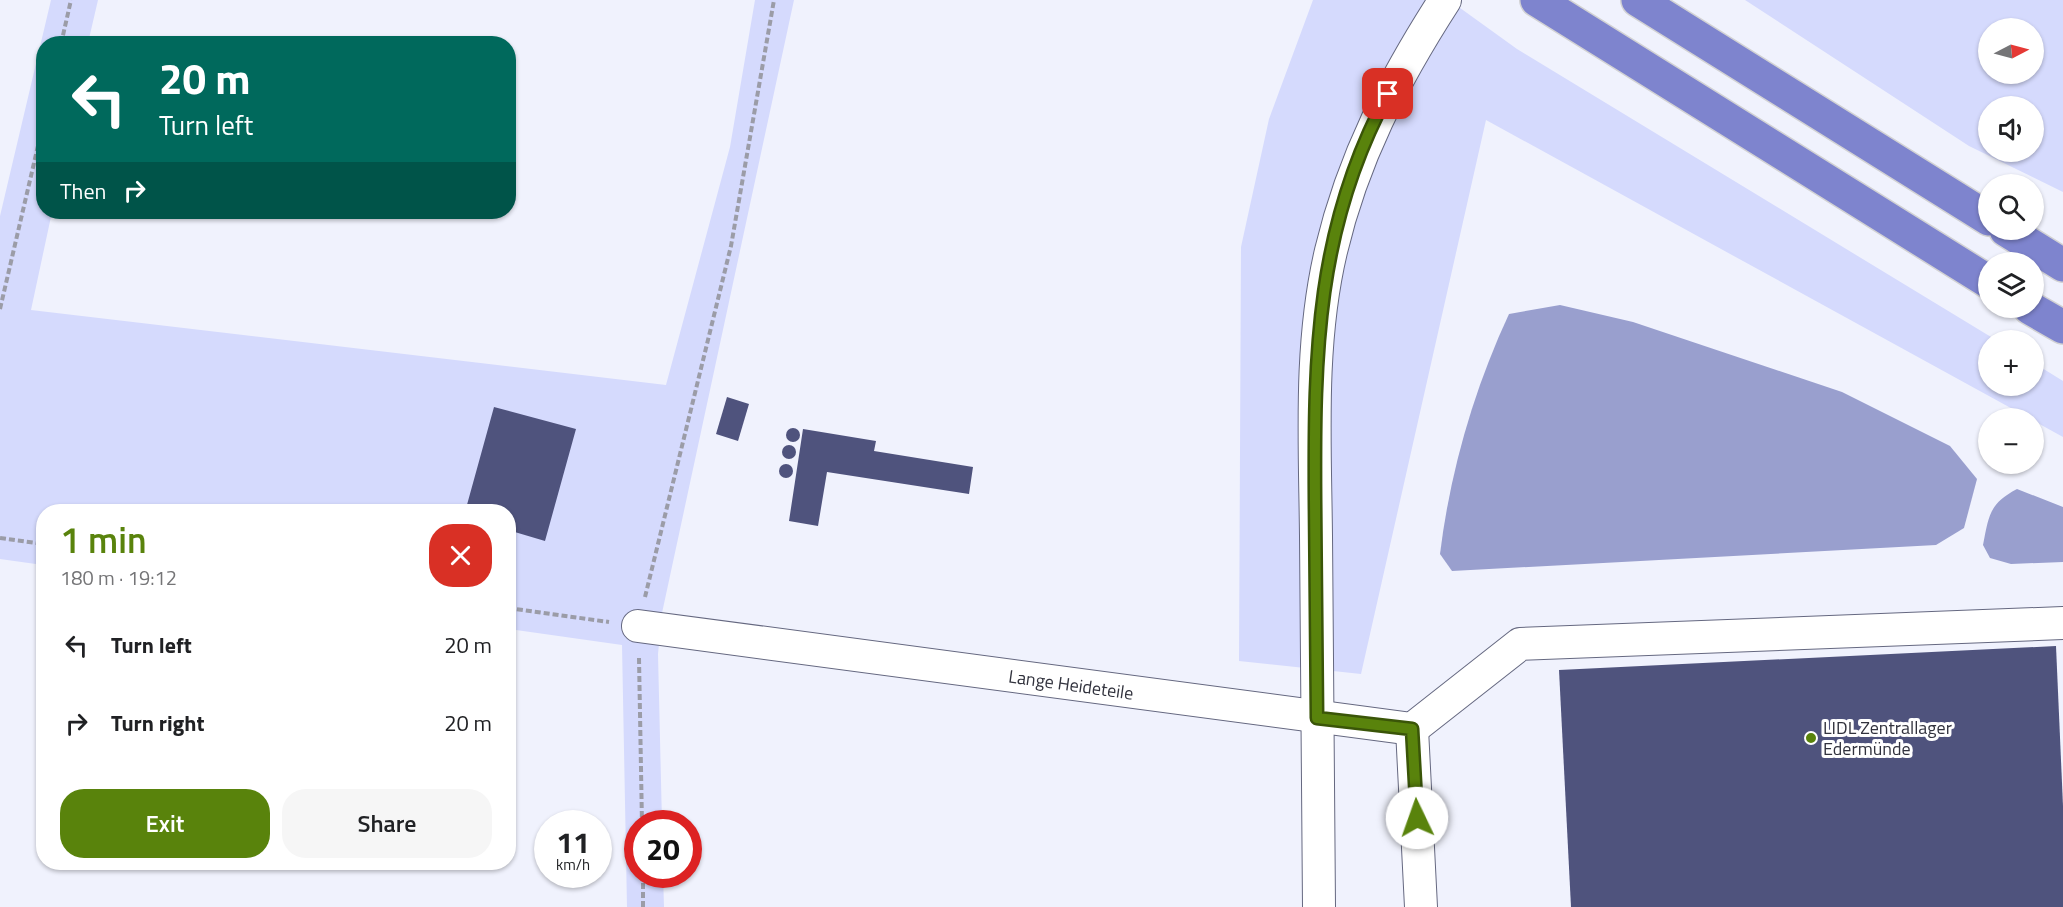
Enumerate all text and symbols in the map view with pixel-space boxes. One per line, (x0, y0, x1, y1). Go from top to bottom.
north arrow (1978, 18, 2044, 84)
map controls (1978, 18, 2044, 474)
text: 20 m (159, 46, 251, 110)
icon: left (60, 60, 138, 138)
pin (1362, 68, 1413, 119)
icon: arrive (1371, 77, 1404, 110)
button: sound (1978, 96, 2044, 162)
text: Turn left (159, 104, 253, 145)
text: Then (60, 174, 106, 208)
icon: right (118, 174, 151, 207)
button: search (1978, 174, 2044, 240)
button: layers (1978, 252, 2044, 318)
button: + (1978, 330, 2044, 396)
button: − (1978, 408, 2044, 474)
text: 1 min (60, 512, 147, 567)
button: close (429, 524, 492, 587)
text: 180 m · 19:12 (60, 562, 177, 593)
text: Turn left (111, 628, 192, 662)
text: 20 m (444, 628, 492, 662)
icon: left (60, 629, 93, 662)
street label: Lange Heideteile (1007, 662, 1135, 707)
text: Turn right (111, 706, 205, 740)
text: 20 m (444, 706, 492, 740)
icon: right (60, 707, 93, 740)
place label: LIDL Zentrallager Edermünde (1823, 714, 1952, 762)
marker: LIDL Zentrallager Edermünde (1804, 731, 1818, 745)
position arrow (1385, 786, 1449, 850)
button: Exit (60, 789, 270, 858)
button: Share (282, 789, 492, 858)
speed limit sign: 20 (624, 810, 702, 888)
text: 11 (556, 819, 590, 865)
text: km/h (556, 853, 590, 876)

